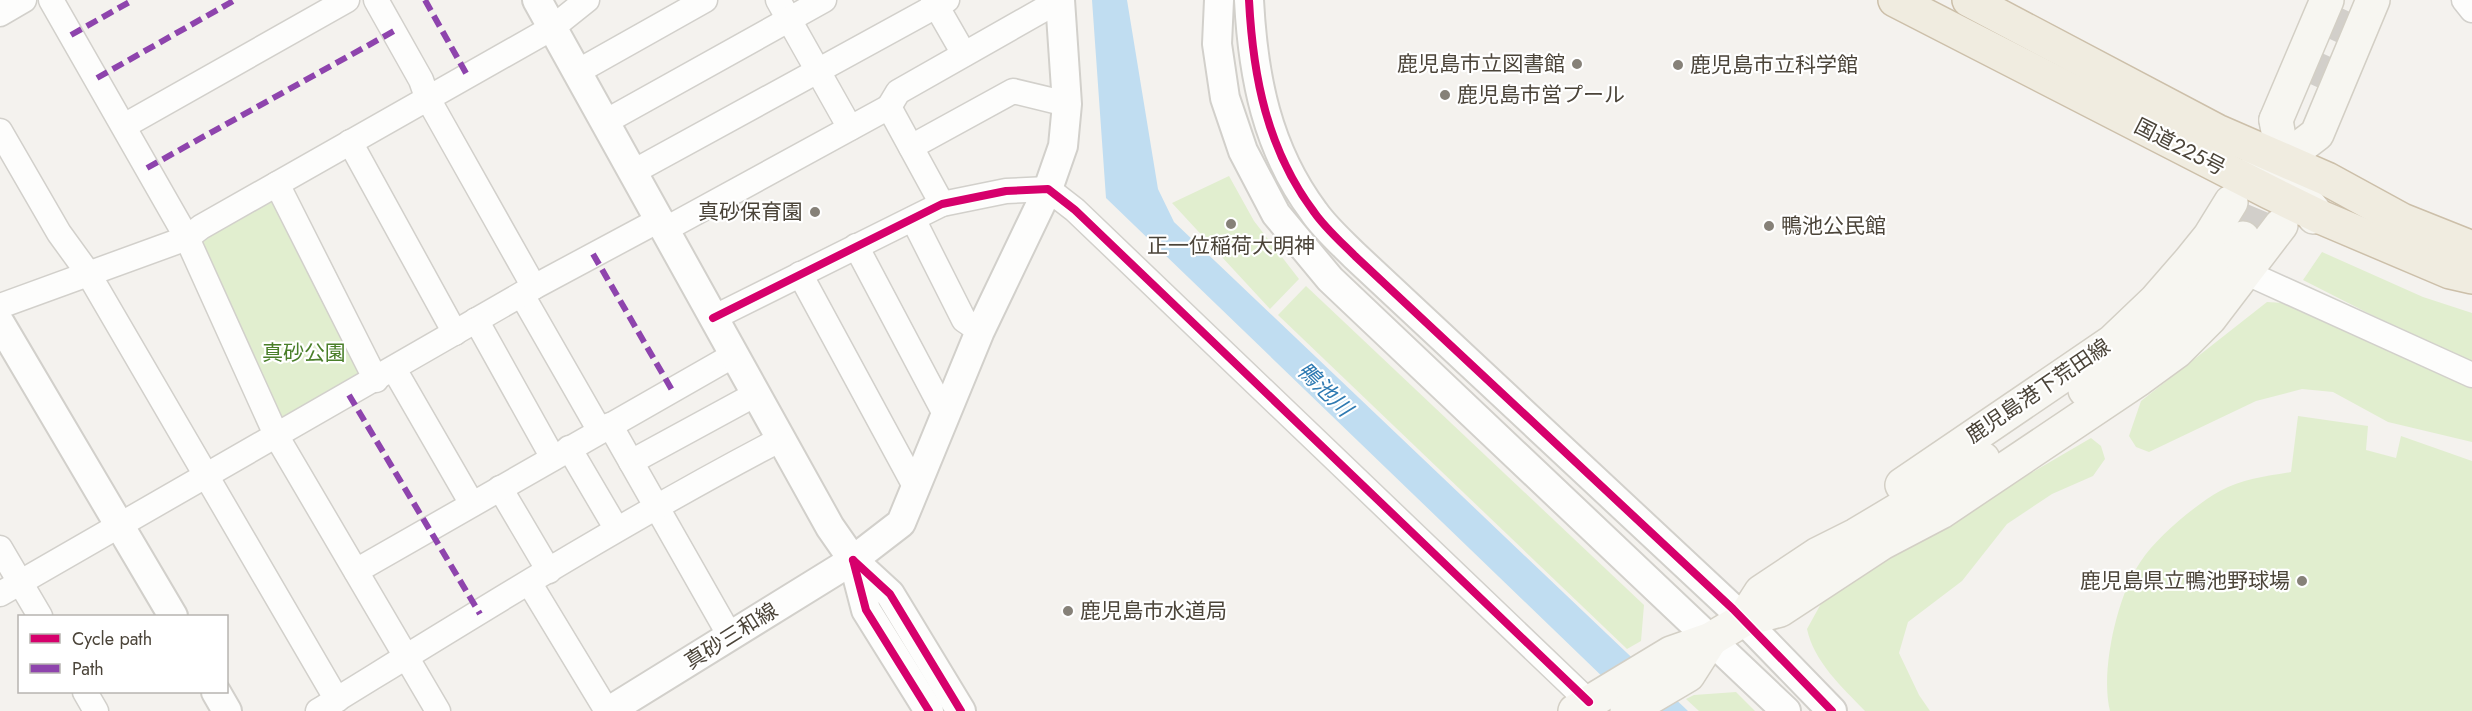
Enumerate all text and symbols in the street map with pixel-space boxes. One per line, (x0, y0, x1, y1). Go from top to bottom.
place label: 鹿児島市立図書館 (1397, 49, 1565, 79)
place label: 鹿児島市立科学館 (1690, 50, 1858, 80)
marker: 鹿児島市立図書館 (1570, 57, 1584, 71)
marker: 鹿児島市立科学館 (1671, 58, 1685, 72)
place label: 鹿児島市営プール (1457, 80, 1625, 110)
marker: 鹿児島市営プール (1438, 88, 1452, 102)
street label: 国道225号 (2129, 111, 2231, 183)
place label: 真砂保育園 (698, 197, 803, 227)
marker: 真砂保育園 (808, 205, 822, 219)
place label: 鴨池公民館 (1781, 211, 1886, 241)
marker: 正一位稲荷大明神 (1224, 217, 1238, 231)
marker: 鴨池公民館 (1762, 219, 1776, 233)
place label: 正一位稲荷大明神 (1147, 231, 1315, 261)
street label: 鹿児島港下荒田線 (1960, 332, 2116, 450)
park label: 真砂公園 (262, 338, 346, 368)
water label: 鴨池川 (1290, 355, 1361, 425)
place label: 鹿児島県立鴨池野球場 (2080, 566, 2290, 596)
marker: 鹿児島県立鴨池野球場 (2295, 574, 2309, 588)
street label: 真砂三和線 (679, 595, 783, 677)
place label: 鹿児島市水道局 (1080, 596, 1227, 626)
marker: 鹿児島市水道局 (1061, 604, 1075, 618)
legend (18, 615, 228, 693)
text: Cycle path (72, 626, 152, 652)
text: Path (72, 656, 104, 682)

